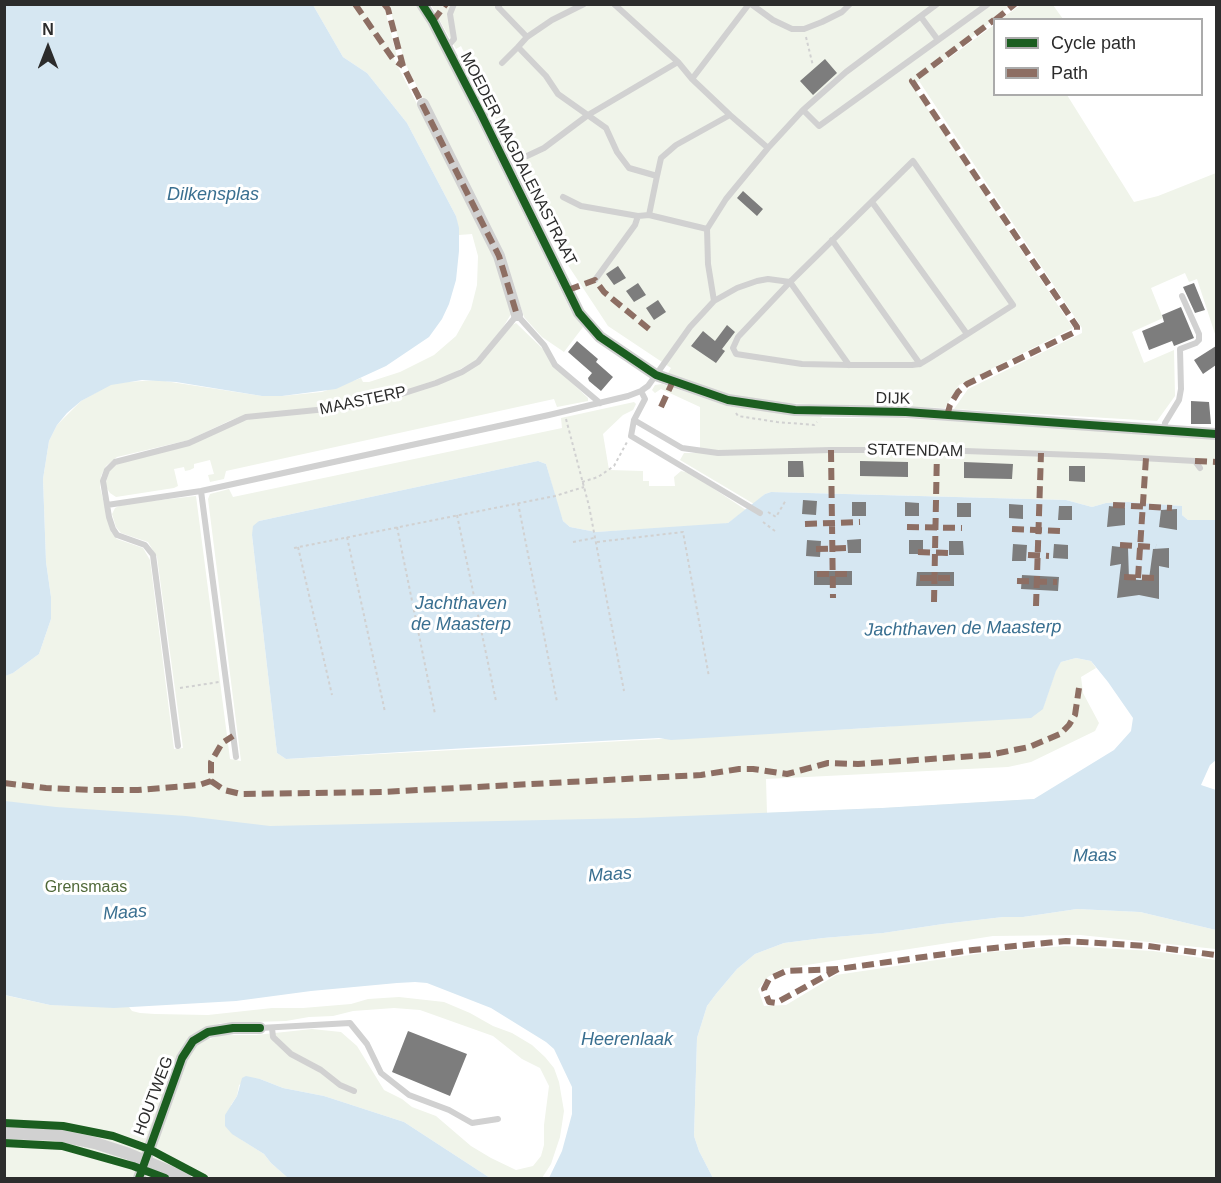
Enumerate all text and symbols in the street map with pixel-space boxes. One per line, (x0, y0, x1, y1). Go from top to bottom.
north arrow (18, 18, 78, 78)
legend (993, 18, 1203, 96)
text: N (42, 21, 54, 38)
text: Cycle path (1051, 33, 1136, 53)
street label: MOEDER MAGDALENASTRAAT (456, 49, 580, 269)
text: Path (1051, 63, 1088, 83)
water label: Dilkensplas (167, 184, 259, 206)
street label: MAASTERP (318, 382, 408, 420)
street label: DIJK (875, 389, 911, 409)
street label: STATENDAM (867, 441, 963, 461)
water label: Jachthaven de Maasterp (411, 593, 511, 636)
water label: Jachthaven de Maasterp (864, 616, 1062, 642)
water label: Maas (1073, 845, 1117, 867)
water label: Maas (587, 863, 633, 887)
park label: Grensmaas (45, 878, 127, 898)
water label: Maas (102, 901, 148, 925)
water label: Heerenlaak (581, 1029, 673, 1051)
street label: HOUTWEG (130, 1054, 178, 1138)

